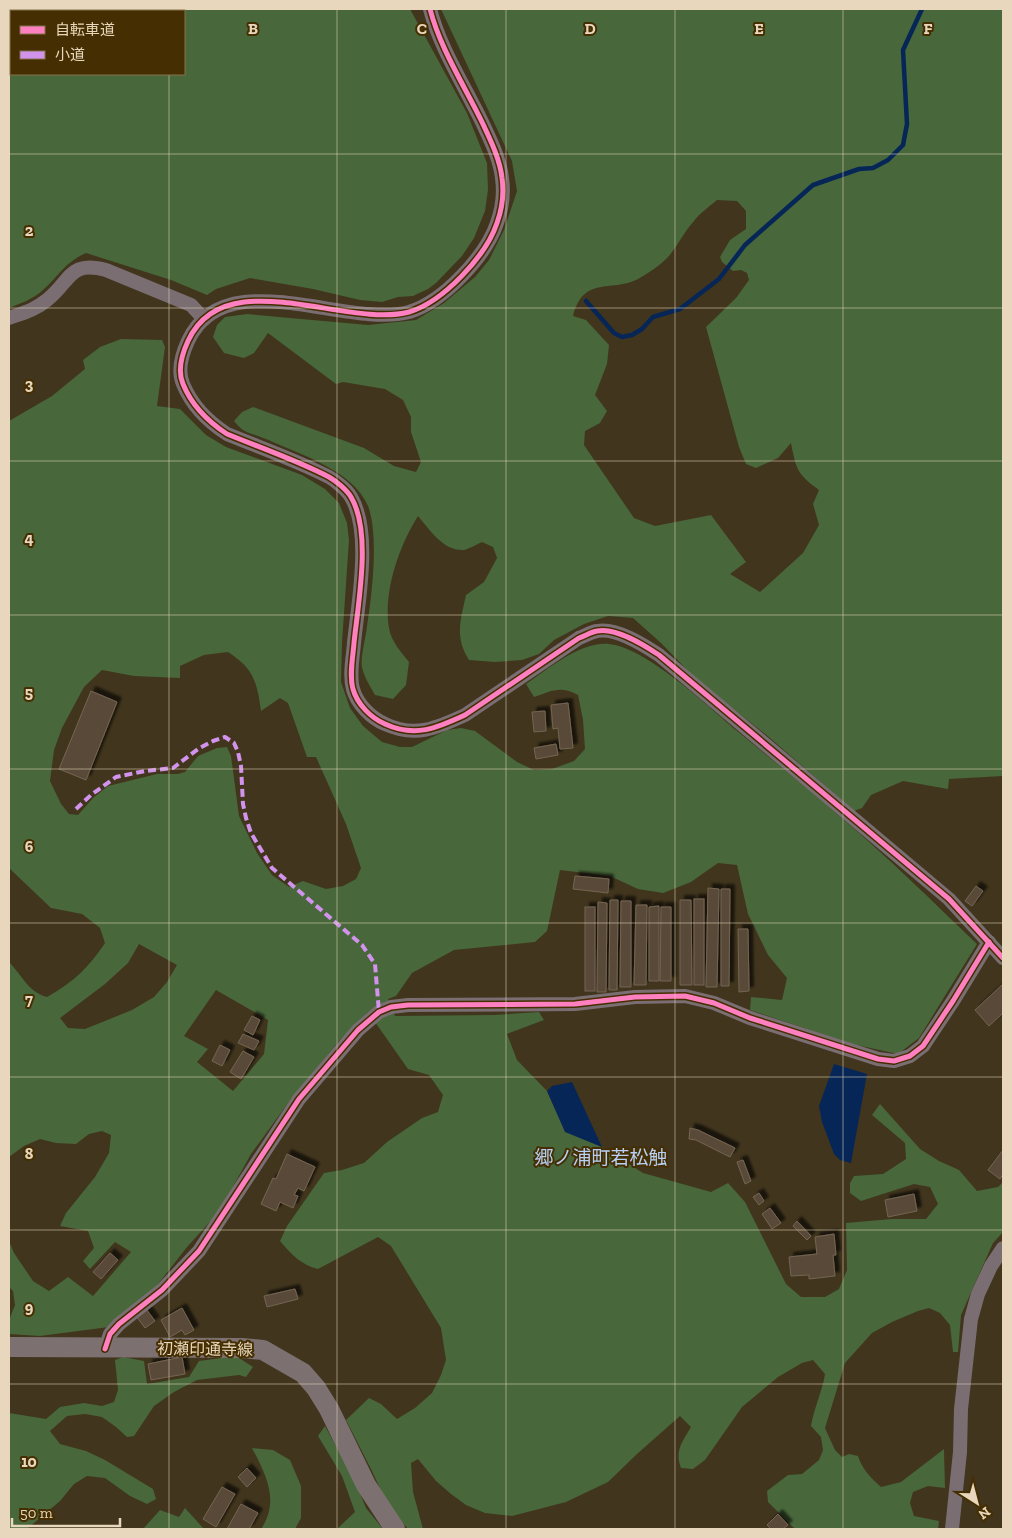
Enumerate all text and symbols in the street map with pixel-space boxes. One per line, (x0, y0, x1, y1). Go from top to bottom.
legend (10, 10, 185, 75)
text: B (248, 19, 258, 38)
text: C (417, 19, 427, 38)
text: D (584, 19, 596, 38)
text: E (754, 19, 764, 38)
text: F (923, 19, 933, 38)
text: 自転車道 (55, 21, 115, 39)
text: 小道 (55, 46, 85, 64)
text: 2 (25, 221, 34, 240)
text: 3 (25, 375, 34, 394)
text: 4 (24, 529, 34, 548)
text: 5 (25, 683, 33, 702)
text: 6 (25, 837, 34, 856)
text: 7 (25, 990, 33, 1009)
text: 8 (25, 1144, 34, 1163)
district label: 郷ノ浦町若松触 (534, 1146, 668, 1169)
text: 9 (25, 1298, 34, 1317)
street label: 初瀬印通寺線 (157, 1339, 253, 1359)
text: 10 (21, 1452, 37, 1471)
north arrow (952, 1478, 1002, 1528)
scale bar (12, 1496, 120, 1528)
text: N (975, 1503, 994, 1523)
text: 50 m (20, 1504, 53, 1522)

